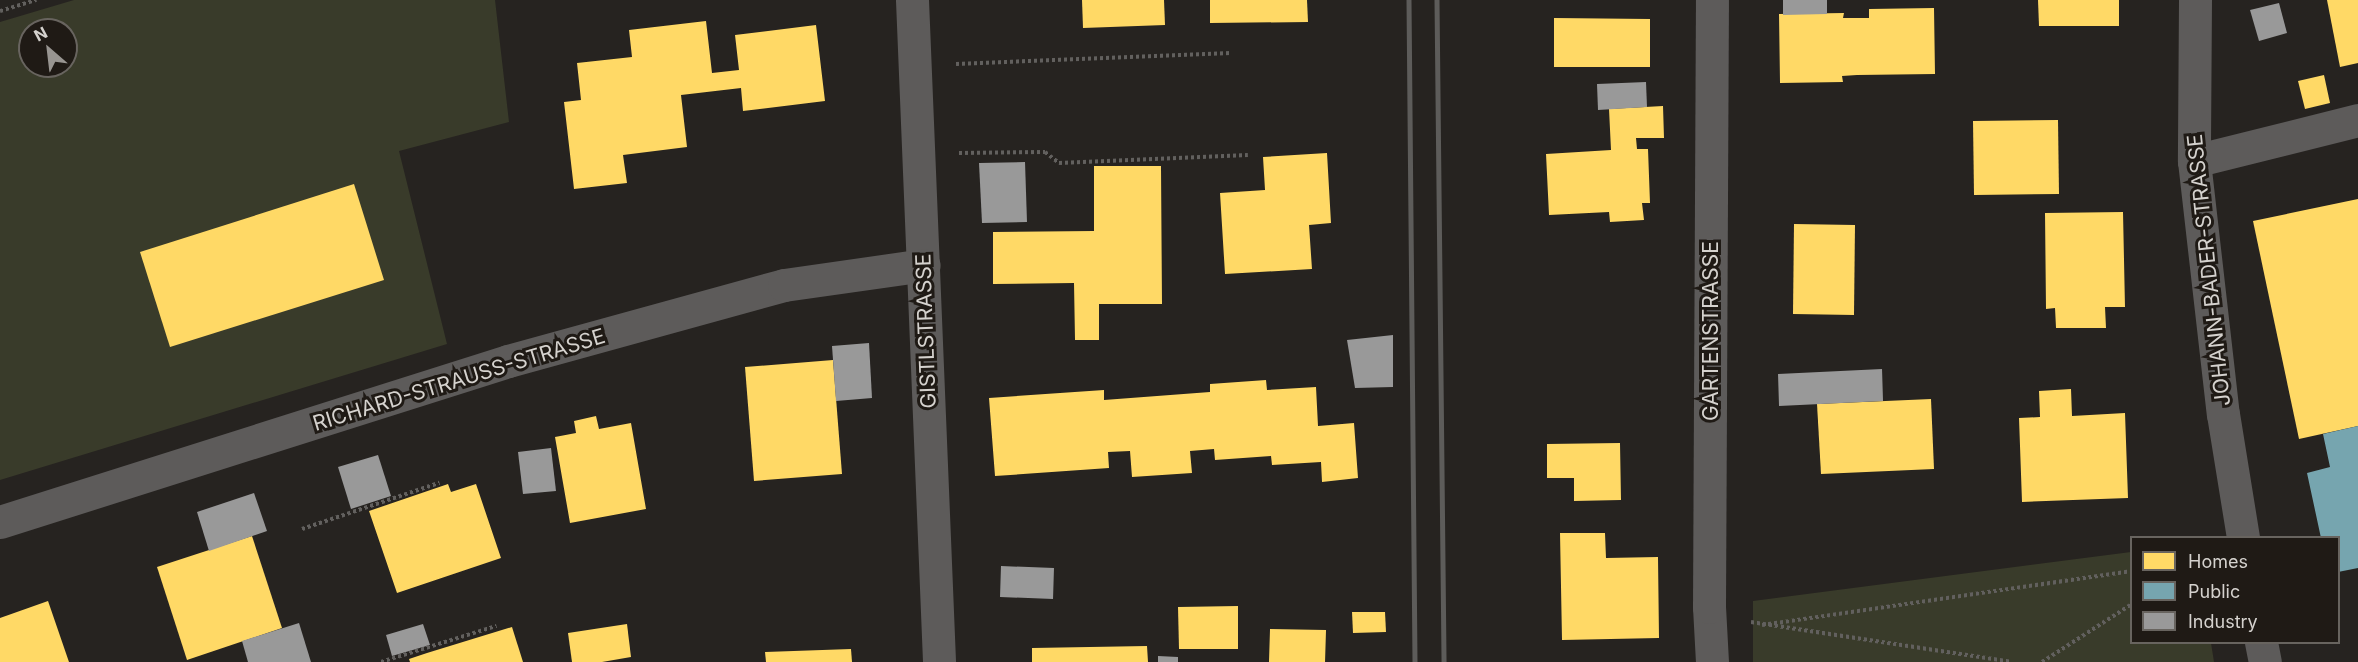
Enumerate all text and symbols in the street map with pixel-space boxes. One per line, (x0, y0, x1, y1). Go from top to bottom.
north arrow (18, 18, 78, 78)
text: N (30, 22, 51, 46)
street label: JOHANN-BADER-STRASSE (2182, 133, 2236, 407)
street label: GARTENSTRASSE (1698, 241, 1724, 421)
street label: GISTLSTRASSE (911, 253, 941, 409)
street label: RICHARD-STRAUSS-STRASSE (310, 323, 608, 437)
legend (2130, 536, 2340, 644)
text: Homes (2188, 551, 2248, 572)
text: Public (2188, 581, 2240, 602)
text: Industry (2188, 611, 2258, 632)

